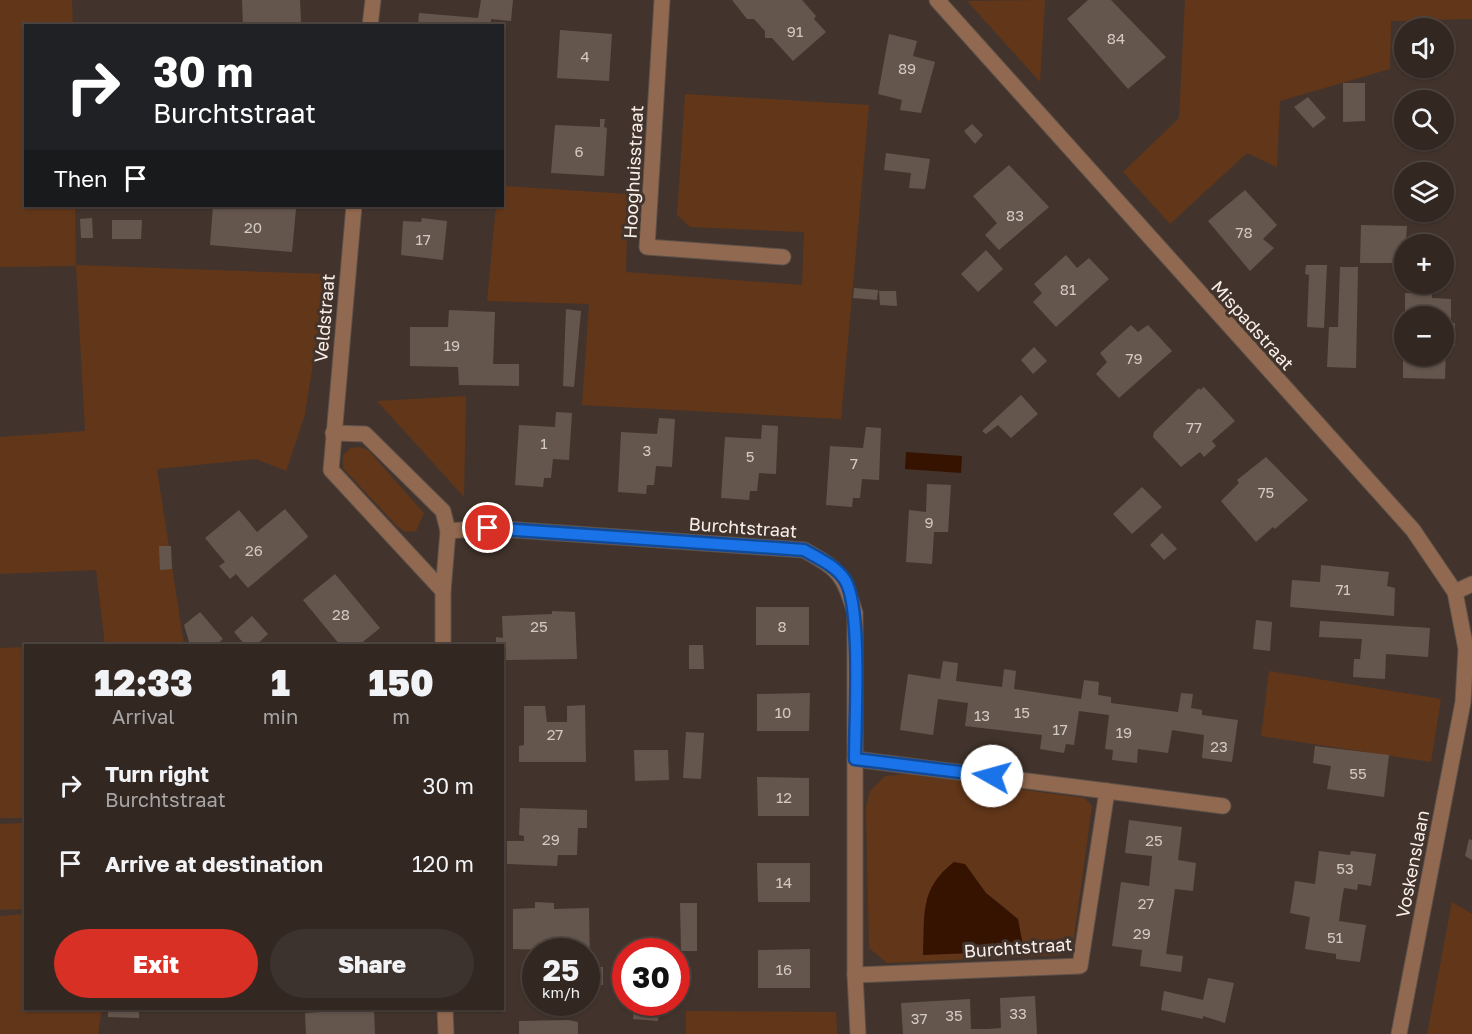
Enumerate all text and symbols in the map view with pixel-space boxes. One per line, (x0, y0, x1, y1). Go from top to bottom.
map controls (1394, 18, 1454, 366)
button: sound (1394, 18, 1454, 78)
house number: 91 (787, 22, 803, 40)
house number: 84 (1107, 29, 1125, 47)
text: 30 m (153, 46, 253, 96)
house number: 4 (580, 47, 590, 65)
icon: right (54, 48, 132, 126)
house number: 89 (898, 59, 916, 77)
button: search (1394, 90, 1454, 150)
text: Burchtstraat (153, 97, 316, 129)
street label: Hooghuisstraat (619, 105, 647, 239)
house number: 6 (574, 142, 584, 160)
icon: arrive (119, 162, 152, 195)
button: layers (1394, 162, 1454, 222)
text: Then (54, 165, 107, 192)
house number: 83 (1006, 206, 1024, 224)
house number: 20 (244, 218, 262, 236)
house number: 78 (1235, 223, 1253, 241)
house number: 17 (415, 230, 431, 248)
button: + (1394, 234, 1454, 294)
street label: Veldstraat (309, 273, 339, 363)
street label: Mispadstraat (1207, 276, 1299, 374)
house number: 81 (1060, 280, 1076, 298)
button: − (1394, 306, 1454, 366)
house number: 19 (444, 336, 460, 354)
house number: 79 (1125, 349, 1143, 367)
house number: 77 (1186, 418, 1202, 436)
house number: 1 (540, 434, 548, 452)
house number: 3 (643, 441, 651, 459)
house number: 5 (746, 447, 754, 465)
house number: 7 (850, 454, 858, 472)
house number: 75 (1258, 483, 1274, 501)
pin (462, 502, 513, 553)
icon: arrive (471, 511, 504, 544)
street label: Burchtstraat (688, 512, 798, 542)
house number: 9 (924, 513, 934, 531)
house number: 26 (245, 541, 263, 559)
house number: 71 (1335, 580, 1351, 598)
house number: 28 (332, 605, 350, 623)
house number: 25 (530, 617, 548, 635)
house number: 8 (777, 617, 787, 635)
text: 12:33 (94, 661, 193, 704)
text: 1 (271, 661, 290, 704)
text: 150 (368, 661, 434, 704)
house number: 10 (775, 703, 791, 721)
house number: 15 (1014, 703, 1030, 721)
text: Arrival (112, 704, 175, 728)
text: min (263, 704, 298, 728)
text: m (392, 704, 410, 728)
house number: 13 (974, 706, 990, 724)
house number: 17 (1052, 720, 1068, 738)
house number: 19 (1116, 723, 1132, 741)
house number: 27 (547, 725, 563, 743)
house number: 23 (1210, 737, 1228, 755)
position arrow (960, 744, 1024, 808)
text: Turn right (105, 760, 209, 787)
house number: 55 (1349, 764, 1367, 782)
icon: right (54, 769, 87, 802)
text: 30 m (423, 772, 474, 799)
text: Burchtstraat (105, 787, 226, 811)
house number: 12 (776, 788, 792, 806)
street label: Voskenslaan (1391, 808, 1433, 920)
house number: 29 (542, 830, 560, 848)
house number: 25 (1145, 831, 1163, 849)
icon: arrive (54, 847, 87, 880)
text: Arrive at destination (105, 850, 323, 877)
text: 120 m (412, 850, 474, 877)
house number: 53 (1336, 859, 1354, 877)
house number: 14 (776, 873, 792, 891)
house number: 27 (1138, 894, 1154, 912)
house number: 29 (1133, 924, 1151, 942)
house number: 51 (1327, 928, 1343, 946)
button: Exit (54, 929, 258, 998)
button: Share (270, 929, 474, 998)
street label: Burchtstraat (963, 932, 1073, 962)
speed limit sign: 30 (612, 938, 690, 1016)
text: 25 (543, 952, 579, 988)
house number: 16 (776, 960, 792, 978)
text: km/h (542, 983, 580, 1001)
house number: 33 (1009, 1004, 1027, 1022)
house number: 35 (945, 1006, 963, 1024)
house number: 37 (911, 1009, 927, 1027)

